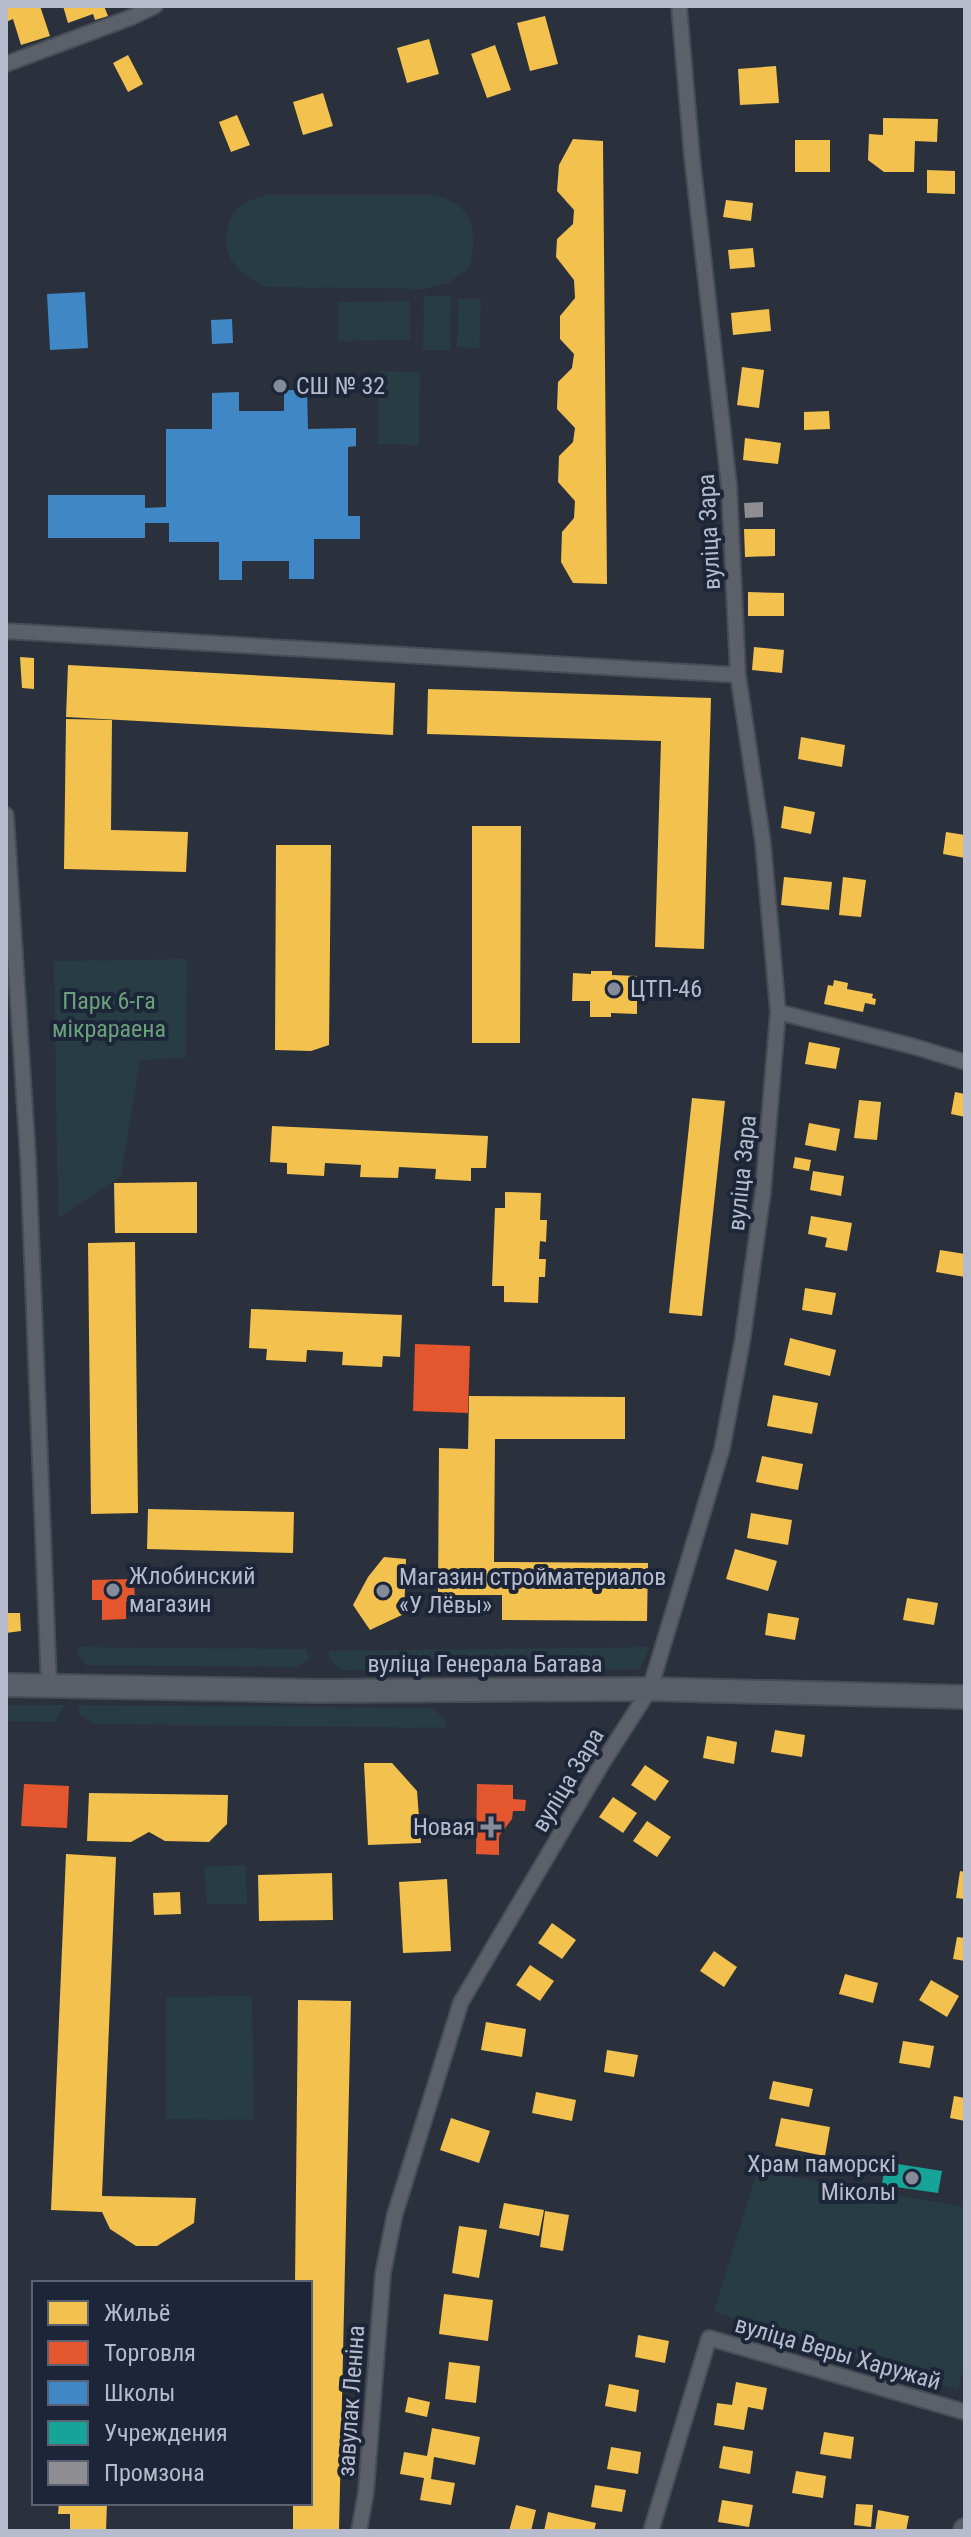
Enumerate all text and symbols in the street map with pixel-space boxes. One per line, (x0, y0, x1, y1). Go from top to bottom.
place label: СШ № 32 (296, 372, 385, 400)
marker: СШ № 32 (271, 377, 289, 395)
street label: вуліца Зара (692, 473, 726, 591)
place label: ЦТП-46 (630, 975, 702, 1003)
marker: ЦТП-46 (605, 980, 623, 998)
park label: Парк 6-га мікрараена (52, 987, 166, 1043)
street label: вуліца Зара (722, 1114, 762, 1232)
place label: Жлобинский магазин (129, 1562, 255, 1618)
place label: Магазин стройматериалов «У Лёвы» (399, 1563, 666, 1619)
marker: Жлобинский магазин (104, 1581, 122, 1599)
marker: Магазин стройматериалов «У Лёвы» (374, 1582, 392, 1600)
street label: вуліца Генерала Батава (367, 1650, 603, 1678)
street label: вуліца Зара (526, 1723, 610, 1837)
place label: Новая (413, 1813, 475, 1841)
marker: Новая (482, 1818, 500, 1836)
place label: Храм паморскі Міколы (747, 2150, 896, 2206)
marker: Храм паморскі Міколы (903, 2169, 921, 2187)
legend (32, 2281, 312, 2505)
text: Жильё (104, 2299, 170, 2327)
street label: вуліца Веры Харужай (732, 2310, 944, 2396)
street label: завулак Леніна (332, 2324, 370, 2478)
text: Торговля (104, 2339, 196, 2367)
text: Школы (104, 2379, 175, 2407)
text: Учреждения (104, 2419, 228, 2447)
text: Промзона (104, 2459, 205, 2487)

